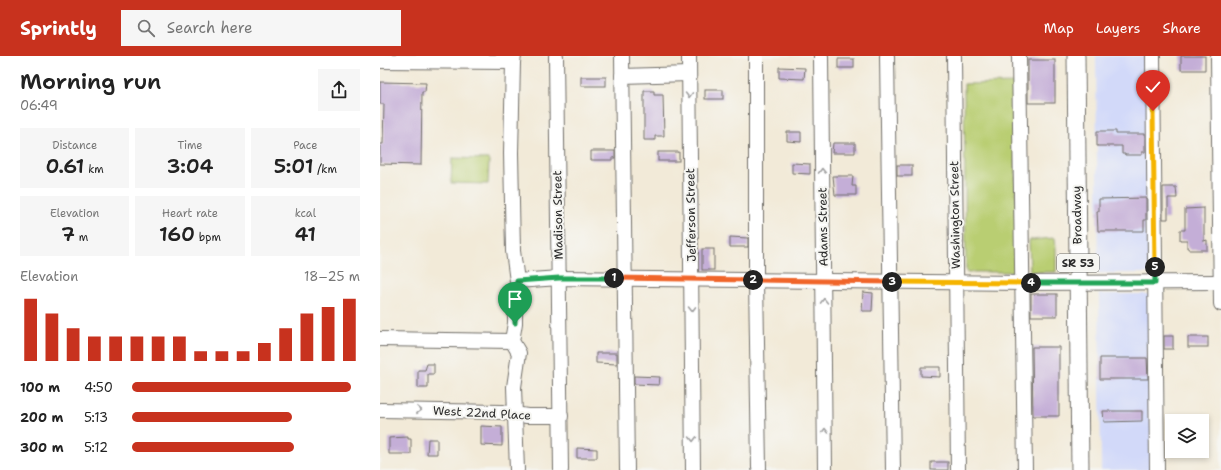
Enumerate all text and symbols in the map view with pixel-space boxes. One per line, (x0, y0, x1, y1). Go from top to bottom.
search box (121, 10, 401, 46)
text: Sprintly (20, 16, 97, 41)
icon: search (135, 17, 157, 39)
text: Search here (167, 18, 252, 38)
text: Map (1044, 19, 1074, 37)
text: Layers (1096, 19, 1140, 37)
text: Share (1162, 19, 1201, 37)
text: Morning run (20, 67, 161, 96)
button: share (318, 69, 360, 111)
pin (1136, 70, 1170, 111)
icon: check (1142, 76, 1164, 98)
one-way arrow (685, 92, 693, 98)
text: 06:49 (20, 97, 58, 114)
text: Distance (52, 138, 97, 153)
text: Time (177, 138, 203, 153)
text: Pace (293, 138, 317, 153)
text: 0.61 (46, 153, 84, 179)
text: 3:04 (167, 153, 213, 179)
text: 5:01 (274, 153, 314, 179)
street label: Washington Street (946, 161, 964, 269)
text: km (84, 162, 104, 177)
text: /km (314, 162, 337, 177)
street label: Jefferson Street (682, 168, 700, 262)
one-way arrow (818, 168, 826, 174)
street label: Madison Street (549, 170, 567, 260)
street label: Broadway (1068, 185, 1086, 244)
street label: Adams Street (814, 187, 832, 267)
text: Elevation (50, 206, 99, 221)
text: Heart rate (162, 206, 218, 221)
text: kcal (295, 206, 316, 221)
text: 7 (61, 221, 75, 247)
text: 160 (159, 221, 195, 247)
text: 41 (294, 221, 316, 247)
text: m (75, 230, 88, 245)
text: bpm (195, 230, 221, 245)
road number: SR 53 (1057, 254, 1099, 272)
pin: 5 (1145, 257, 1165, 277)
text: 5 (1152, 259, 1158, 274)
text: Elevation (20, 268, 78, 285)
text: 18–25 m (304, 268, 360, 285)
pin: 1 (604, 268, 624, 288)
text: 1 (611, 270, 617, 285)
pin: 2 (743, 270, 763, 290)
text: 2 (749, 272, 757, 287)
pin: 3 (882, 272, 902, 292)
pin: 4 (1021, 273, 1041, 293)
text: 3 (888, 274, 896, 289)
text: 4 (1027, 275, 1035, 290)
pin (498, 282, 532, 323)
icon: arrive (504, 288, 526, 310)
one-way arrow (820, 298, 828, 304)
one-way arrow (688, 306, 696, 312)
text: 100 m (20, 379, 60, 396)
text: 4:50 (84, 379, 113, 396)
street label: West 22nd Place (433, 402, 532, 424)
one-way arrow (416, 406, 422, 415)
text: 200 m (20, 409, 63, 426)
text: 5:13 (84, 409, 108, 426)
map controls (1165, 414, 1209, 458)
button: layers (1165, 414, 1209, 458)
one-way arrow (821, 428, 829, 434)
one-way arrow (689, 436, 697, 442)
text: 300 m (20, 439, 64, 456)
text: 5:12 (84, 439, 108, 456)

